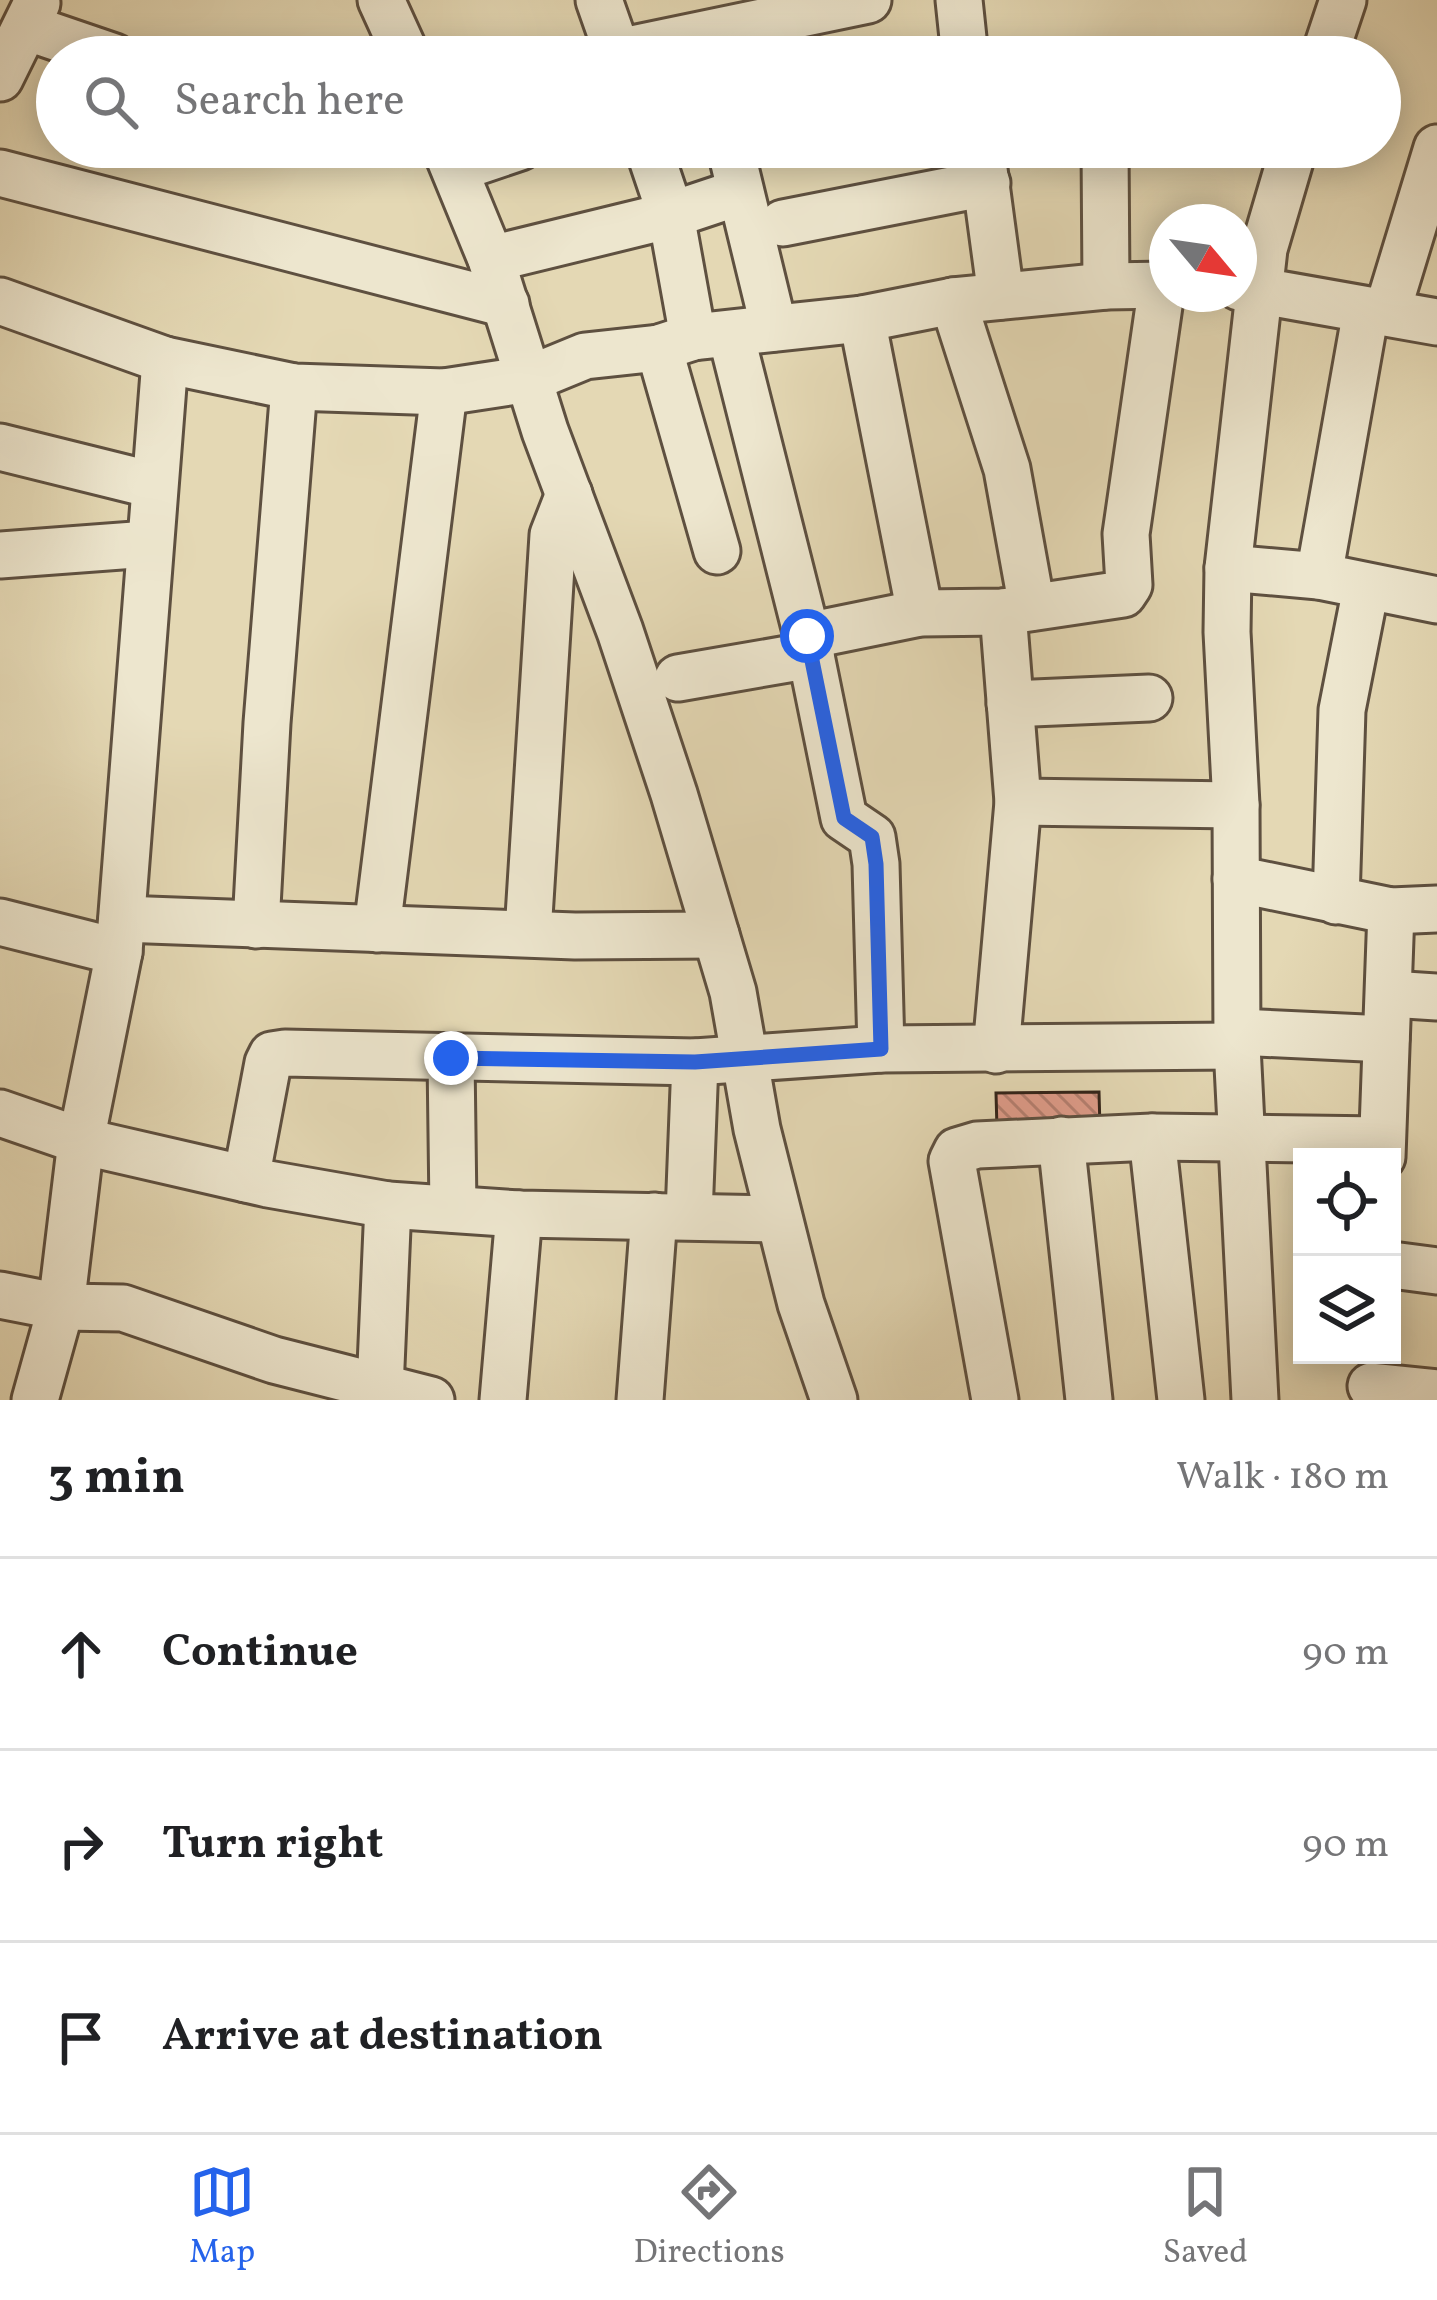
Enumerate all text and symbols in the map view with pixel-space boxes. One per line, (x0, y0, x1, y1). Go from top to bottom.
search box (36, 36, 1401, 168)
icon: search (78, 69, 144, 135)
text: Search here (174, 71, 405, 134)
north arrow (1149, 204, 1257, 312)
route start (780, 609, 834, 663)
route end (424, 1031, 478, 1085)
map controls (1293, 1148, 1401, 1364)
button: locate (1293, 1148, 1401, 1256)
button: layers (1293, 1256, 1401, 1364)
text: 3 min (48, 1443, 185, 1514)
text: Walk · 180 m (1176, 1451, 1389, 1505)
icon: ahead (48, 1621, 114, 1687)
text: Continue (162, 1622, 358, 1685)
text: 90 m (1302, 1627, 1389, 1681)
icon: right (48, 1813, 114, 1879)
text: Turn right (162, 1814, 383, 1877)
text: 90 m (1302, 1819, 1389, 1873)
icon: arrive (48, 2005, 114, 2071)
text: Arrive at destination (162, 2006, 603, 2069)
tab: Map (189, 2159, 255, 2277)
tab: Directions (633, 2159, 785, 2277)
tab: Saved (1163, 2159, 1248, 2277)

